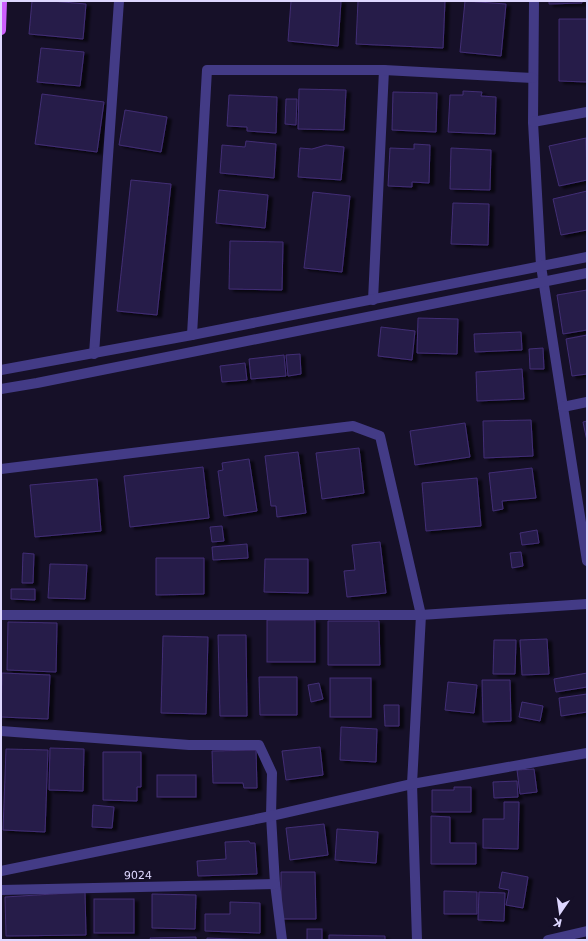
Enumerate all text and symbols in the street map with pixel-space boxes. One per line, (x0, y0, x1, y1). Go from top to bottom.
street label: 9024 (124, 869, 152, 882)
north arrow (540, 893, 580, 933)
text: K (552, 915, 563, 930)

